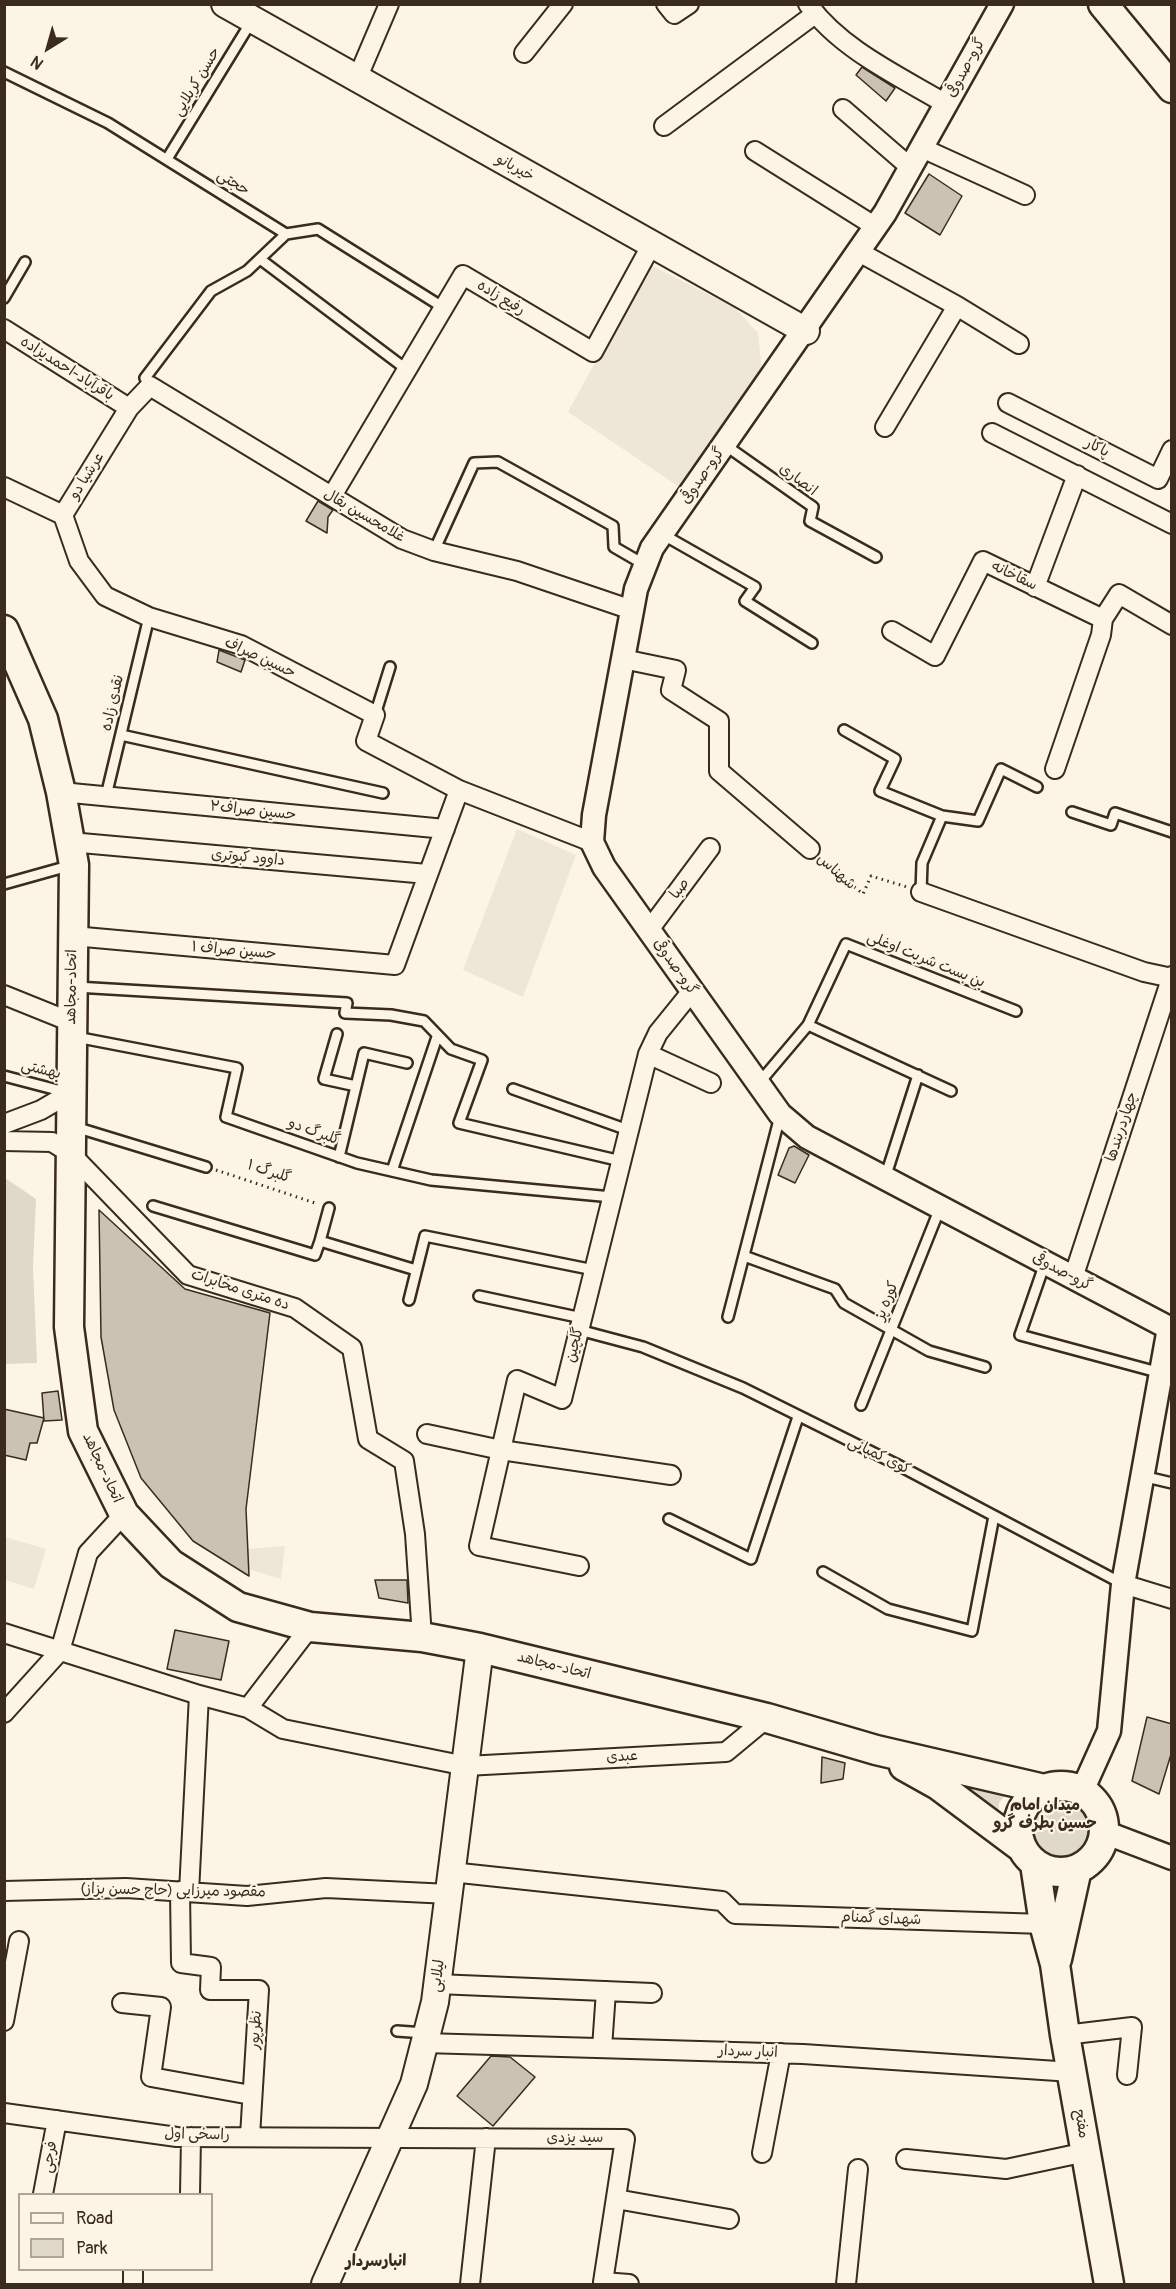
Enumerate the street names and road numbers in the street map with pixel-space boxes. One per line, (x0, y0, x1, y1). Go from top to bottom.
street label: گرو-صدوقی (942, 35, 990, 101)
street label: حسن کربلایی (169, 44, 225, 120)
street label: خیربانو (493, 150, 537, 186)
street label: حجتی (213, 166, 253, 200)
street label: رفیع زاده (474, 277, 528, 319)
street label: باقرآباد-احمدیزاده (17, 333, 117, 405)
street label: پاکار (1082, 434, 1112, 462)
street label: گرو-صدوقی (677, 444, 729, 508)
street label: عرشیا دو (66, 449, 108, 503)
street label: انصاری (775, 460, 821, 500)
street label: غلامحسین بقال (320, 485, 408, 547)
street label: سقاخانه (988, 557, 1040, 595)
street label: حسین صراف (222, 634, 298, 682)
street label: نقدی زاده (98, 673, 128, 733)
street label: حسین صراف۲ (209, 798, 297, 824)
street label: داوود کبوتری (210, 846, 286, 870)
street label: شهناس (813, 850, 859, 894)
street label: صبا (666, 875, 694, 903)
street label: بن بست شربت اوغلی (864, 928, 988, 992)
street label: گرو-صدوقی (649, 935, 701, 999)
street label: حسین صراف ۱ (191, 938, 277, 964)
street label: اتحاد-مجاهد (62, 949, 82, 1025)
street label: بهشتی (19, 1056, 63, 1084)
street label: چهاردربندها (1102, 1090, 1142, 1164)
street label: گلبرگ دو (286, 1114, 342, 1150)
street label: گلبرگ ۱ (245, 1156, 293, 1188)
street label: گرو-صدوقی (1029, 1249, 1095, 1295)
street label: ده متری مخابرات (189, 1266, 291, 1314)
street label: کوره پز (871, 1279, 903, 1323)
street label: گلچین (562, 1326, 588, 1364)
street label: اتحاد-مجاهد (78, 1430, 126, 1506)
street label: کوی کمپانی (845, 1433, 913, 1479)
street label: اتحاد-مجاهد (515, 1648, 593, 1684)
street label: عبدی (606, 1747, 638, 1767)
street label: مقصود میرزایی (حاج حسن بزاز) (80, 1880, 266, 1902)
street label: شهدای گمنام (840, 1909, 922, 1929)
street label: لیلابی (427, 1959, 449, 1993)
street label: نظرپور (246, 2010, 266, 2050)
street label: انبار سردار (718, 2042, 778, 2062)
street label: مفتح (1070, 2108, 1092, 2140)
street label: راسخی اول (164, 2125, 230, 2145)
street label: سید یزدی (547, 2129, 603, 2147)
street label: فرجی (38, 2140, 62, 2174)

